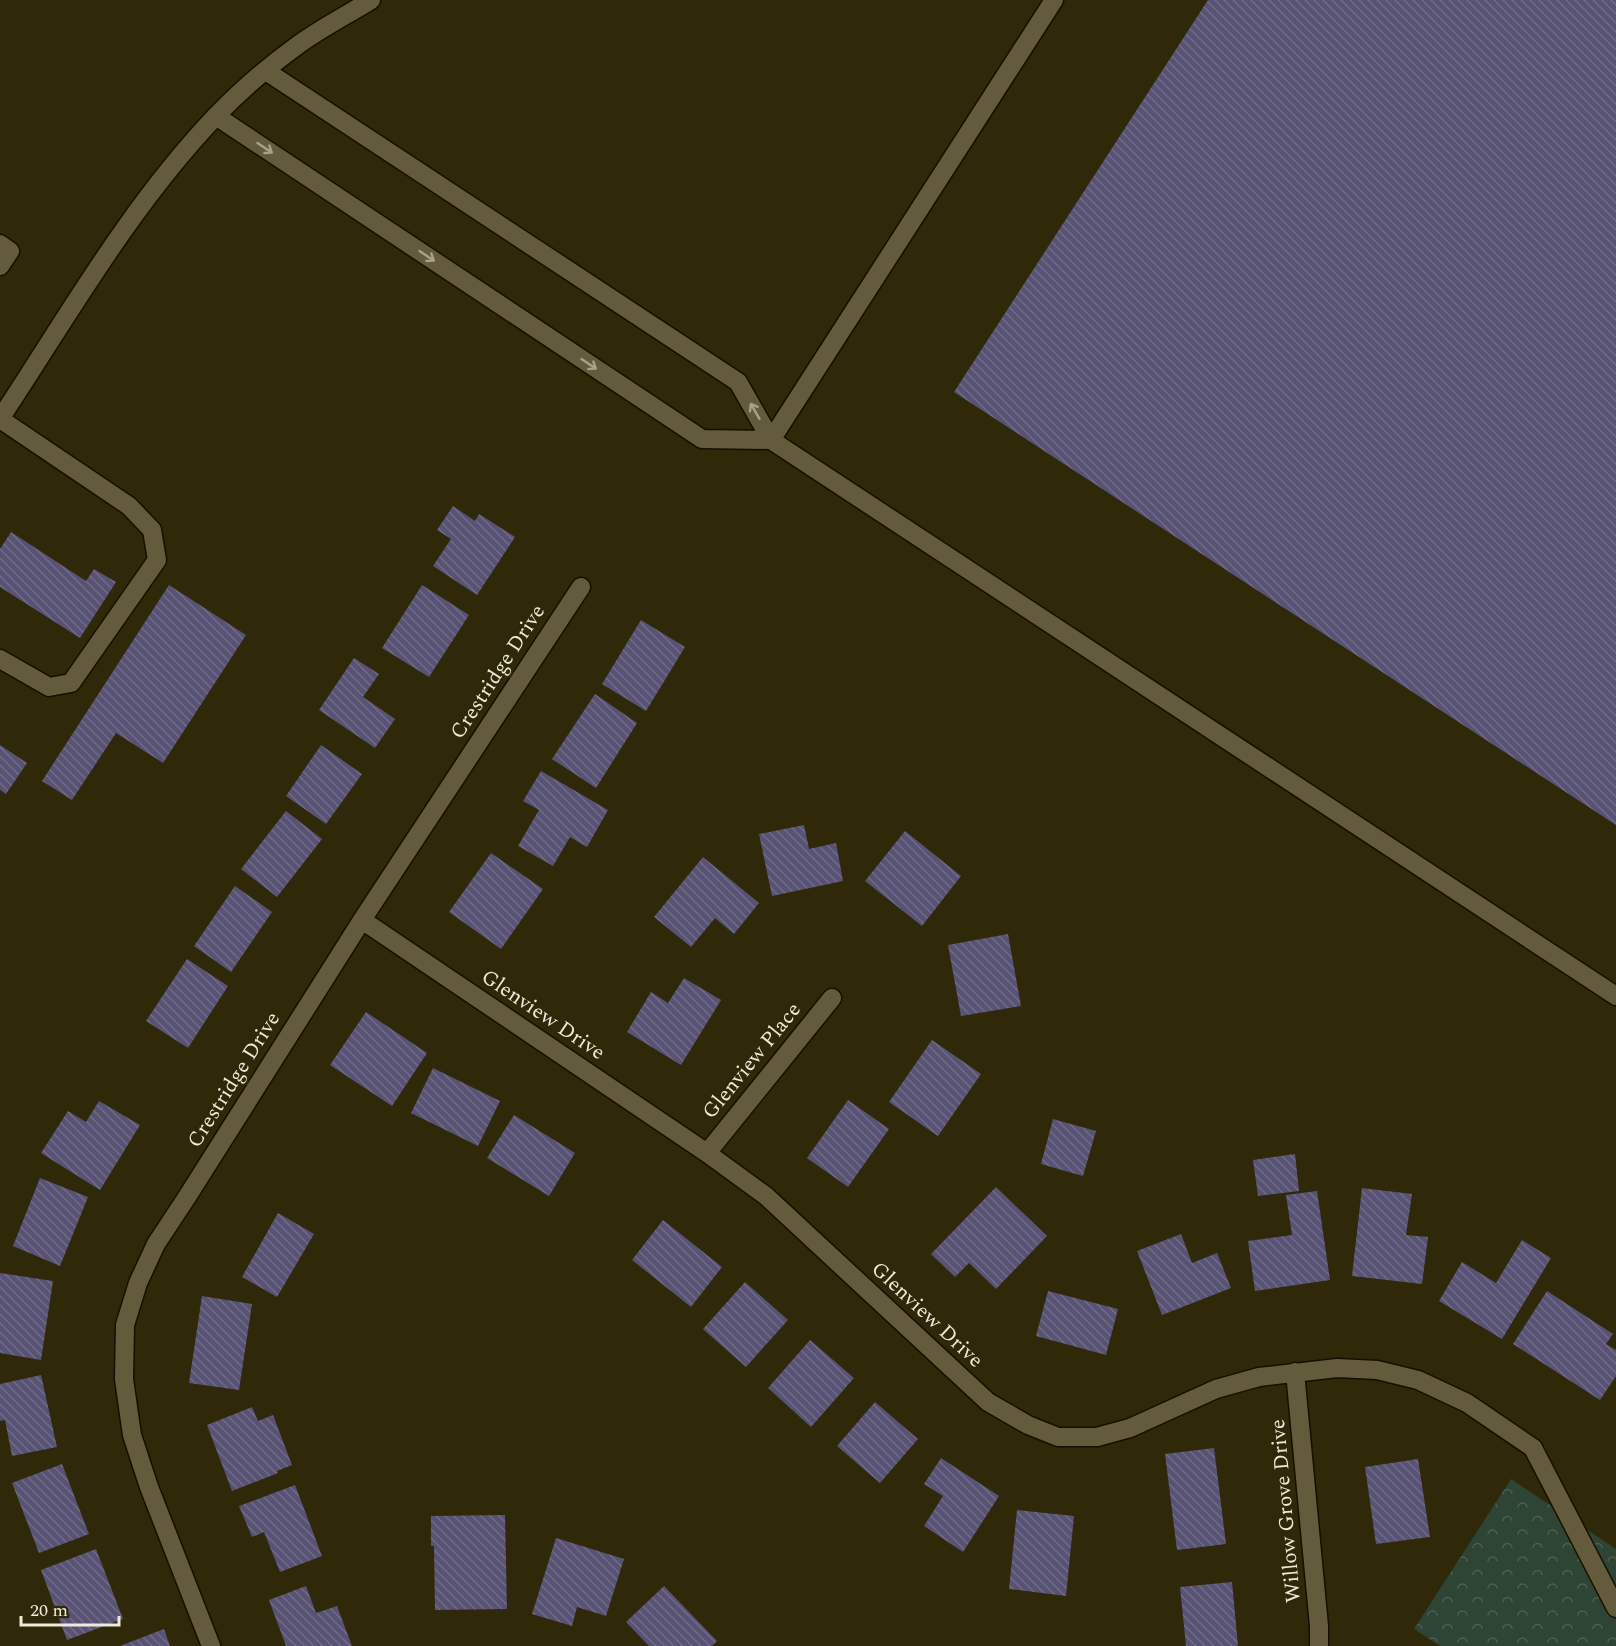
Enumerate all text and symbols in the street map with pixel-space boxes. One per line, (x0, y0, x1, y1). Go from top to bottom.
one-way arrow (256, 142, 273, 154)
one-way arrow (418, 250, 435, 262)
one-way arrow (581, 358, 597, 370)
one-way arrow (748, 403, 760, 420)
street label: Crestridge Drive (442, 598, 554, 746)
street label: Glenview Drive (474, 962, 612, 1068)
street label: Glenview Place (695, 996, 809, 1126)
street label: Crestridge Drive (179, 1006, 289, 1154)
street label: Glenview Drive (864, 1254, 990, 1376)
street label: Willow Grove Drive (1262, 1418, 1310, 1604)
scale bar (21, 1589, 118, 1627)
text: 20 m (30, 1597, 68, 1624)

